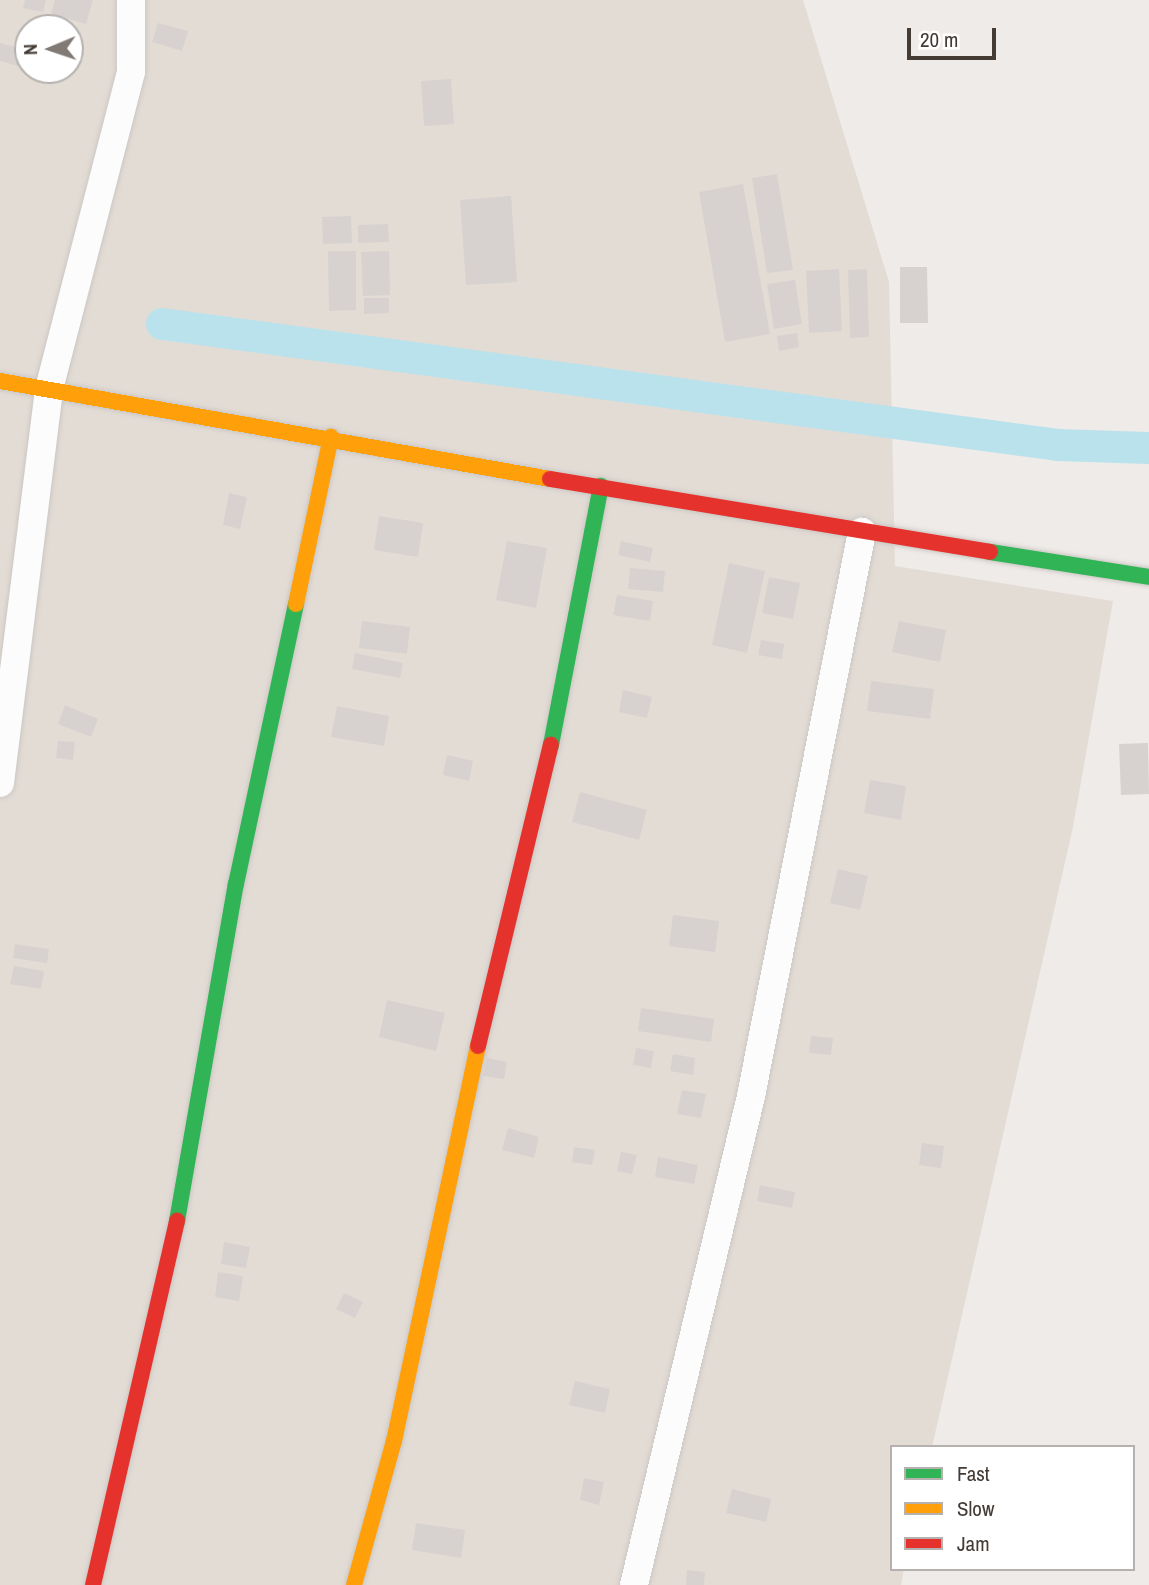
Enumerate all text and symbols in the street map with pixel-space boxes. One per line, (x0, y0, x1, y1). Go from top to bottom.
north arrow (14, 14, 84, 84)
scale bar (911, 14, 1000, 58)
text: 20 m (920, 25, 958, 54)
text: N (17, 44, 43, 56)
legend (890, 1445, 1135, 1571)
text: Fast (957, 1459, 990, 1488)
text: Slow (957, 1494, 994, 1523)
text: Jam (957, 1529, 990, 1558)

